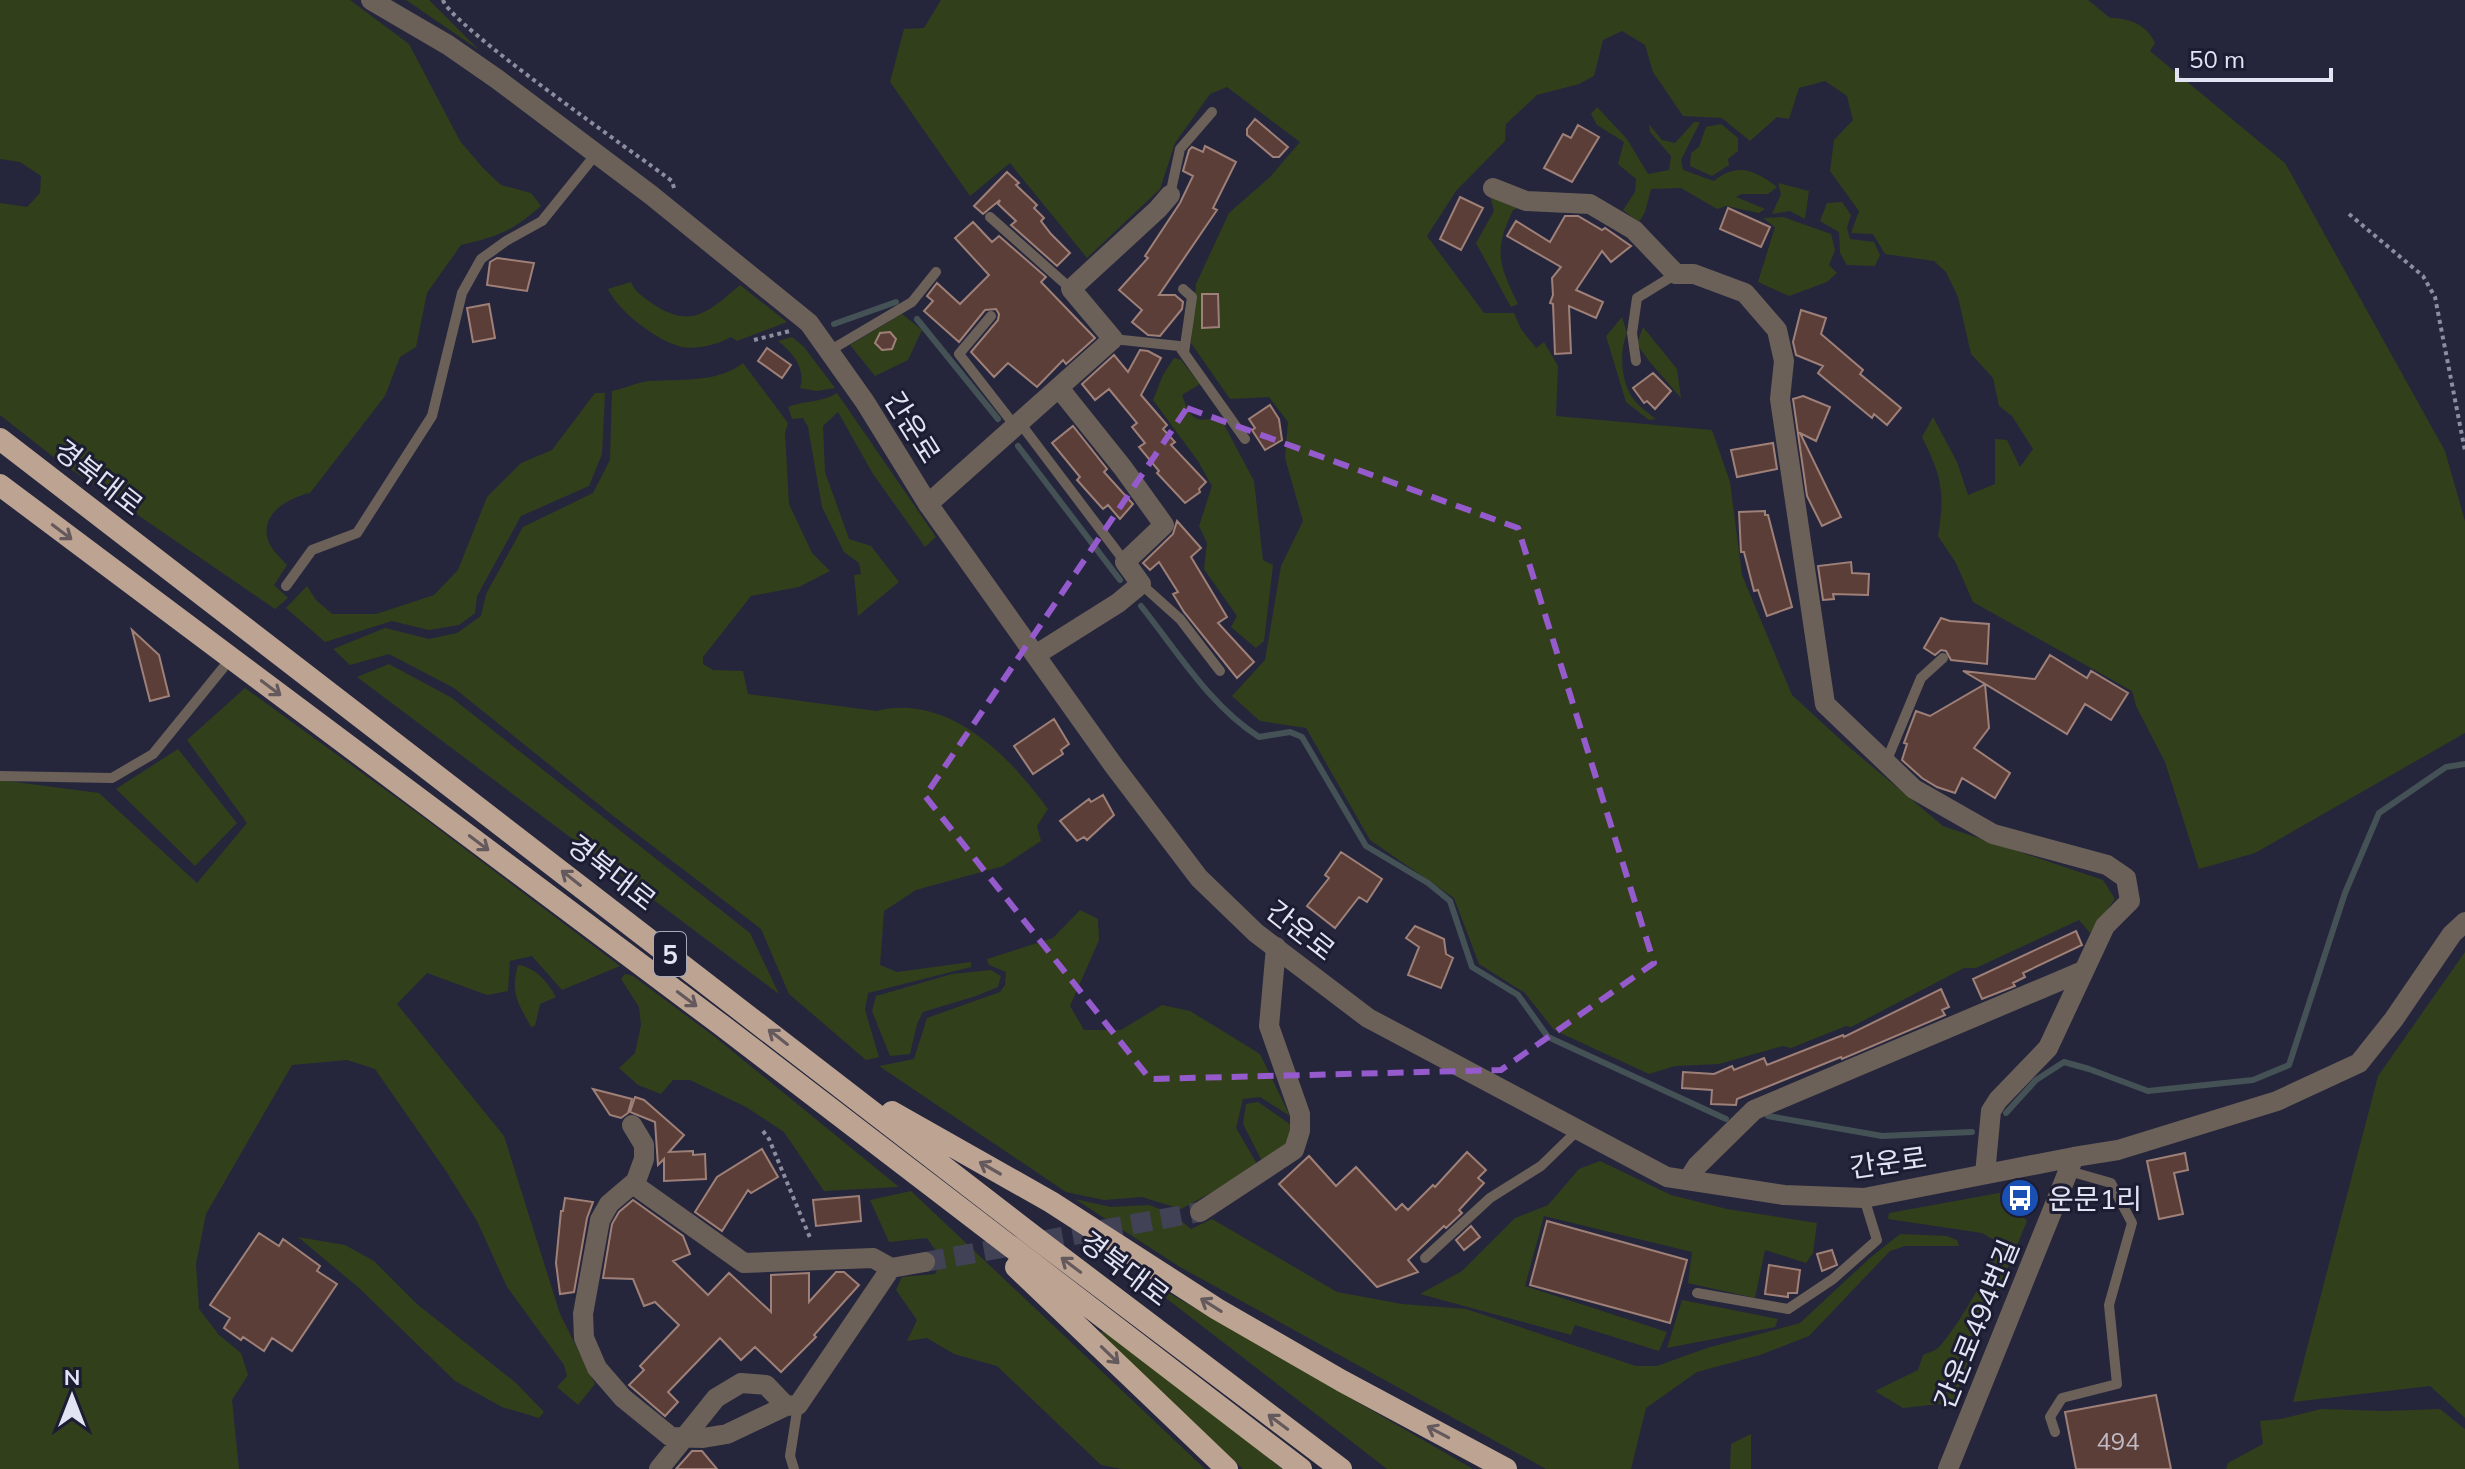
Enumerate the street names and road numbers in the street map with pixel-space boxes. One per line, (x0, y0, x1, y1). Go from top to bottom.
street label: 간운로 (878, 385, 948, 469)
street label: 경북대로 (48, 431, 150, 523)
street label: 경북대로 (561, 826, 663, 918)
street label: 간운로 (1260, 892, 1342, 968)
road number: 5 (654, 932, 686, 976)
street label: 간운로 (1847, 1139, 1929, 1185)
street label: 경북대로 (1073, 1223, 1177, 1313)
street label: 간운로494번길 (1926, 1234, 2026, 1414)

